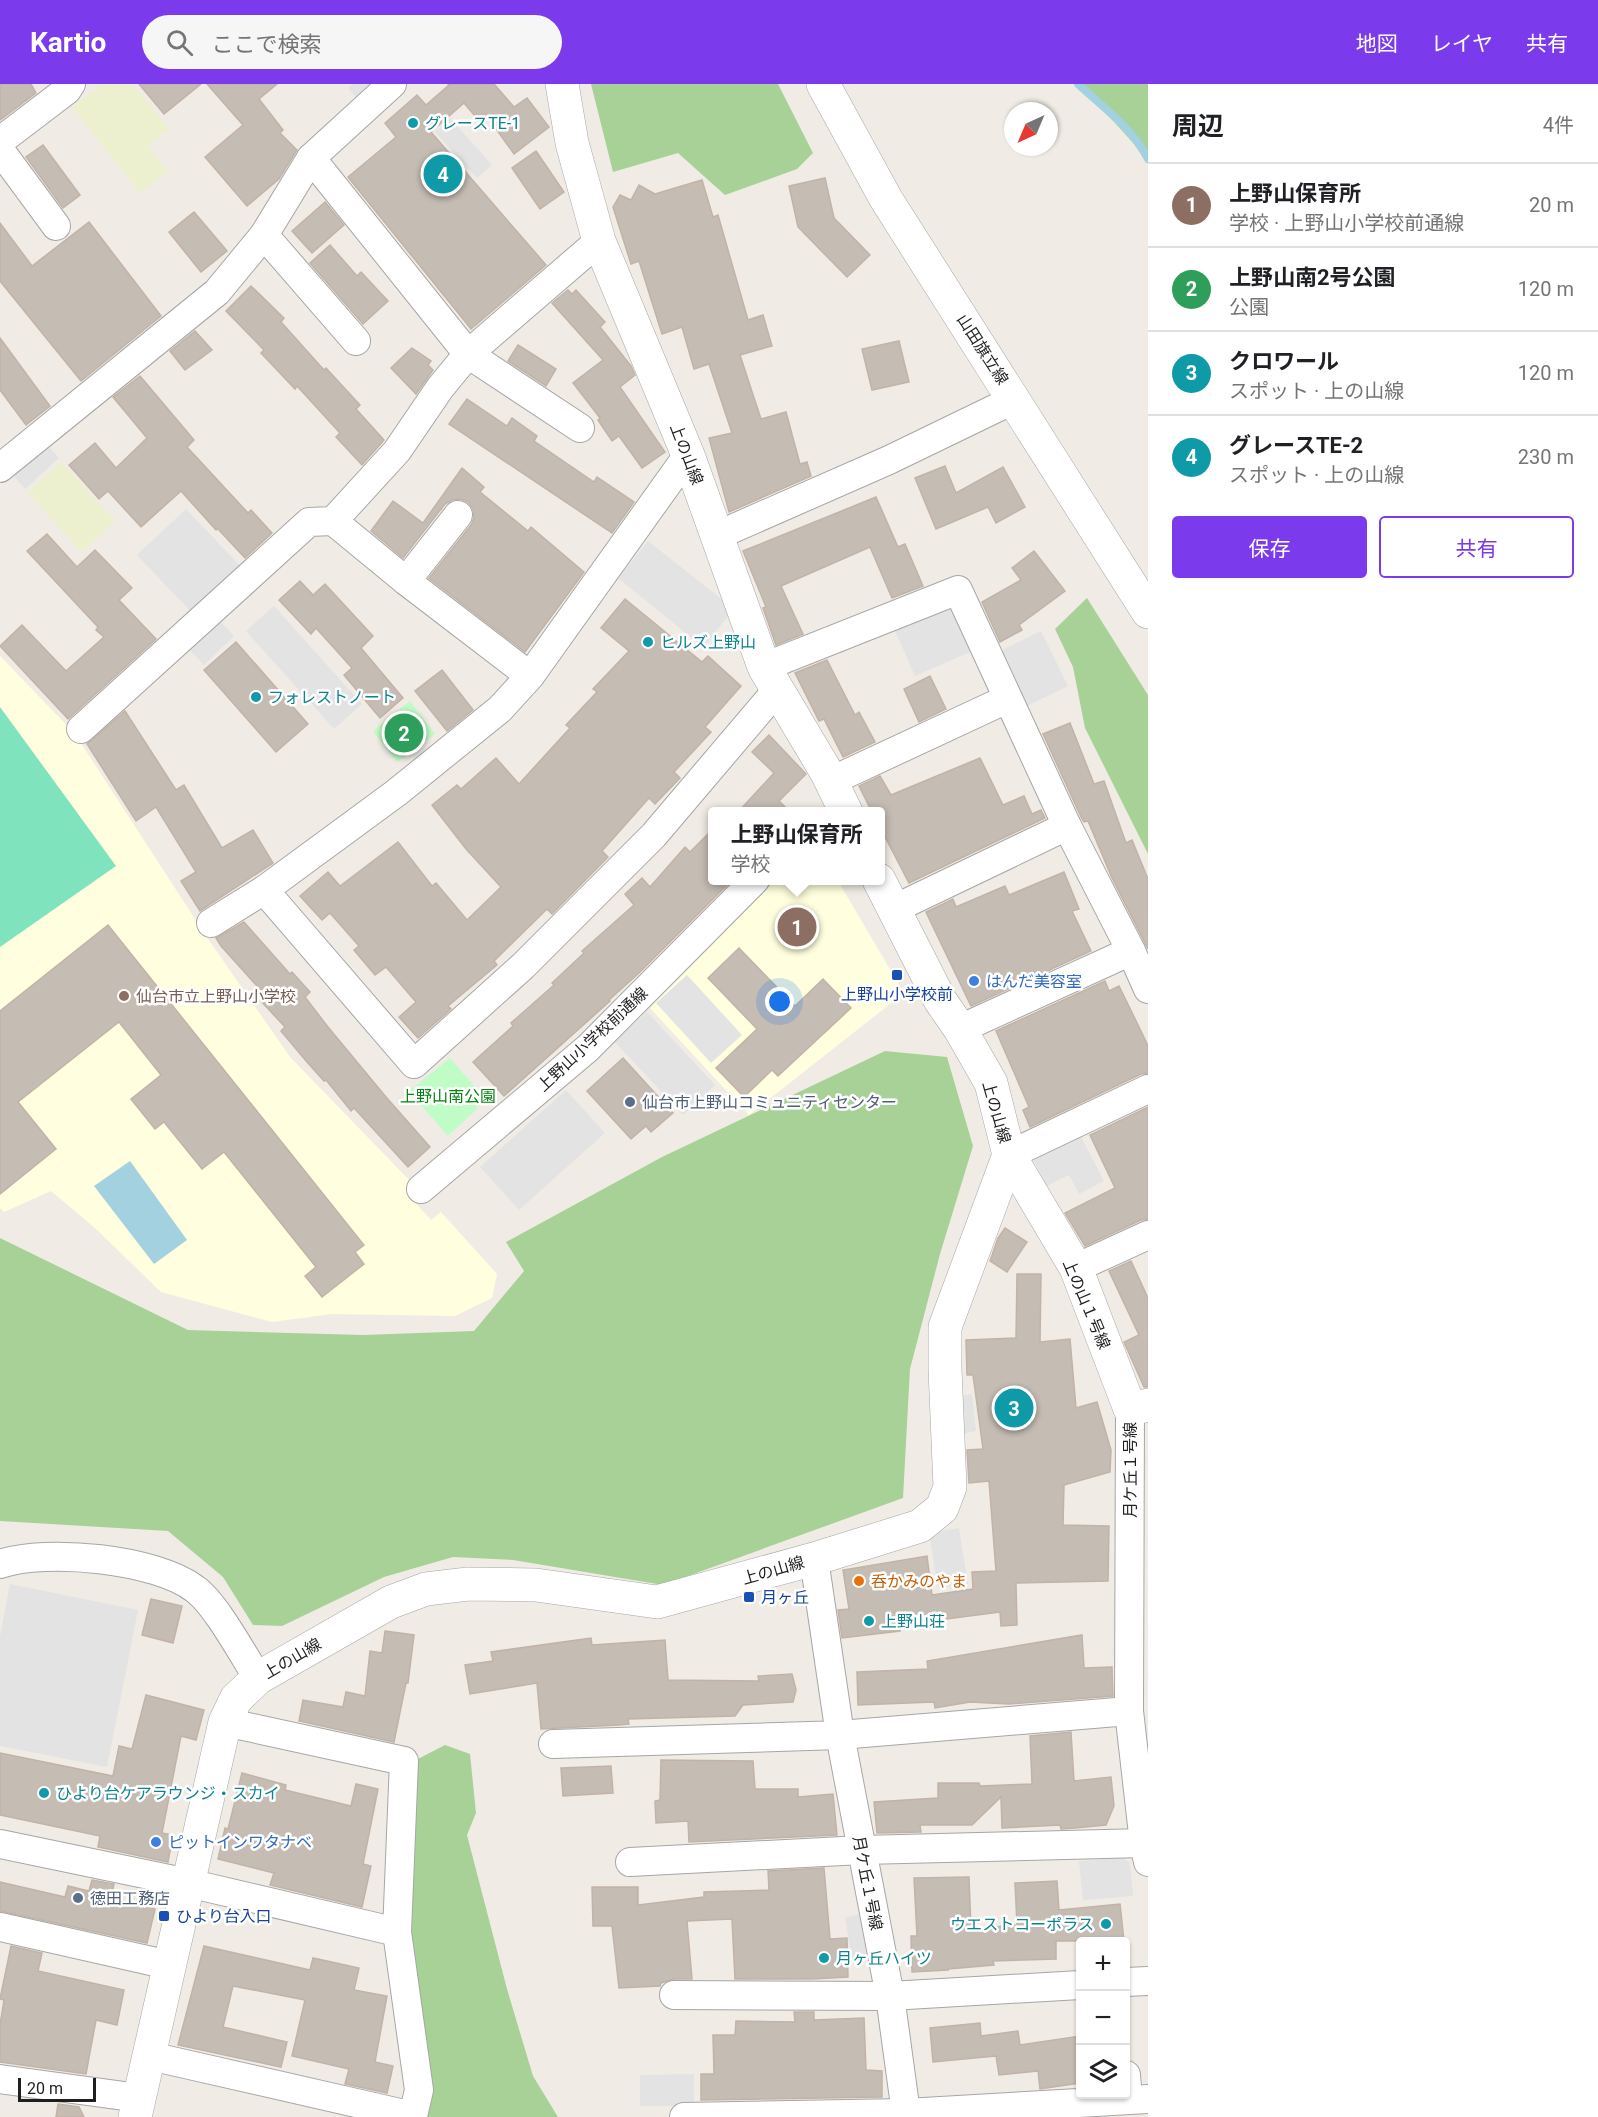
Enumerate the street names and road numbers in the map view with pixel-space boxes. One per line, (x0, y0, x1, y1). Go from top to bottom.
street label: 山田旗立線 (953, 311, 1012, 388)
street label: 上の山線 (666, 421, 707, 487)
street label: 上野山小学校前通線 (533, 983, 651, 1095)
street label: 上の山線 (979, 1079, 1014, 1146)
street label: 上の山１号線 (1059, 1256, 1114, 1352)
street label: 月ケ丘１号線 (1121, 1422, 1140, 1518)
street label: 上の山線 (740, 1553, 807, 1588)
street label: 上の山線 (260, 1634, 325, 1683)
street label: 月ケ丘１号線 (849, 1834, 886, 1932)

